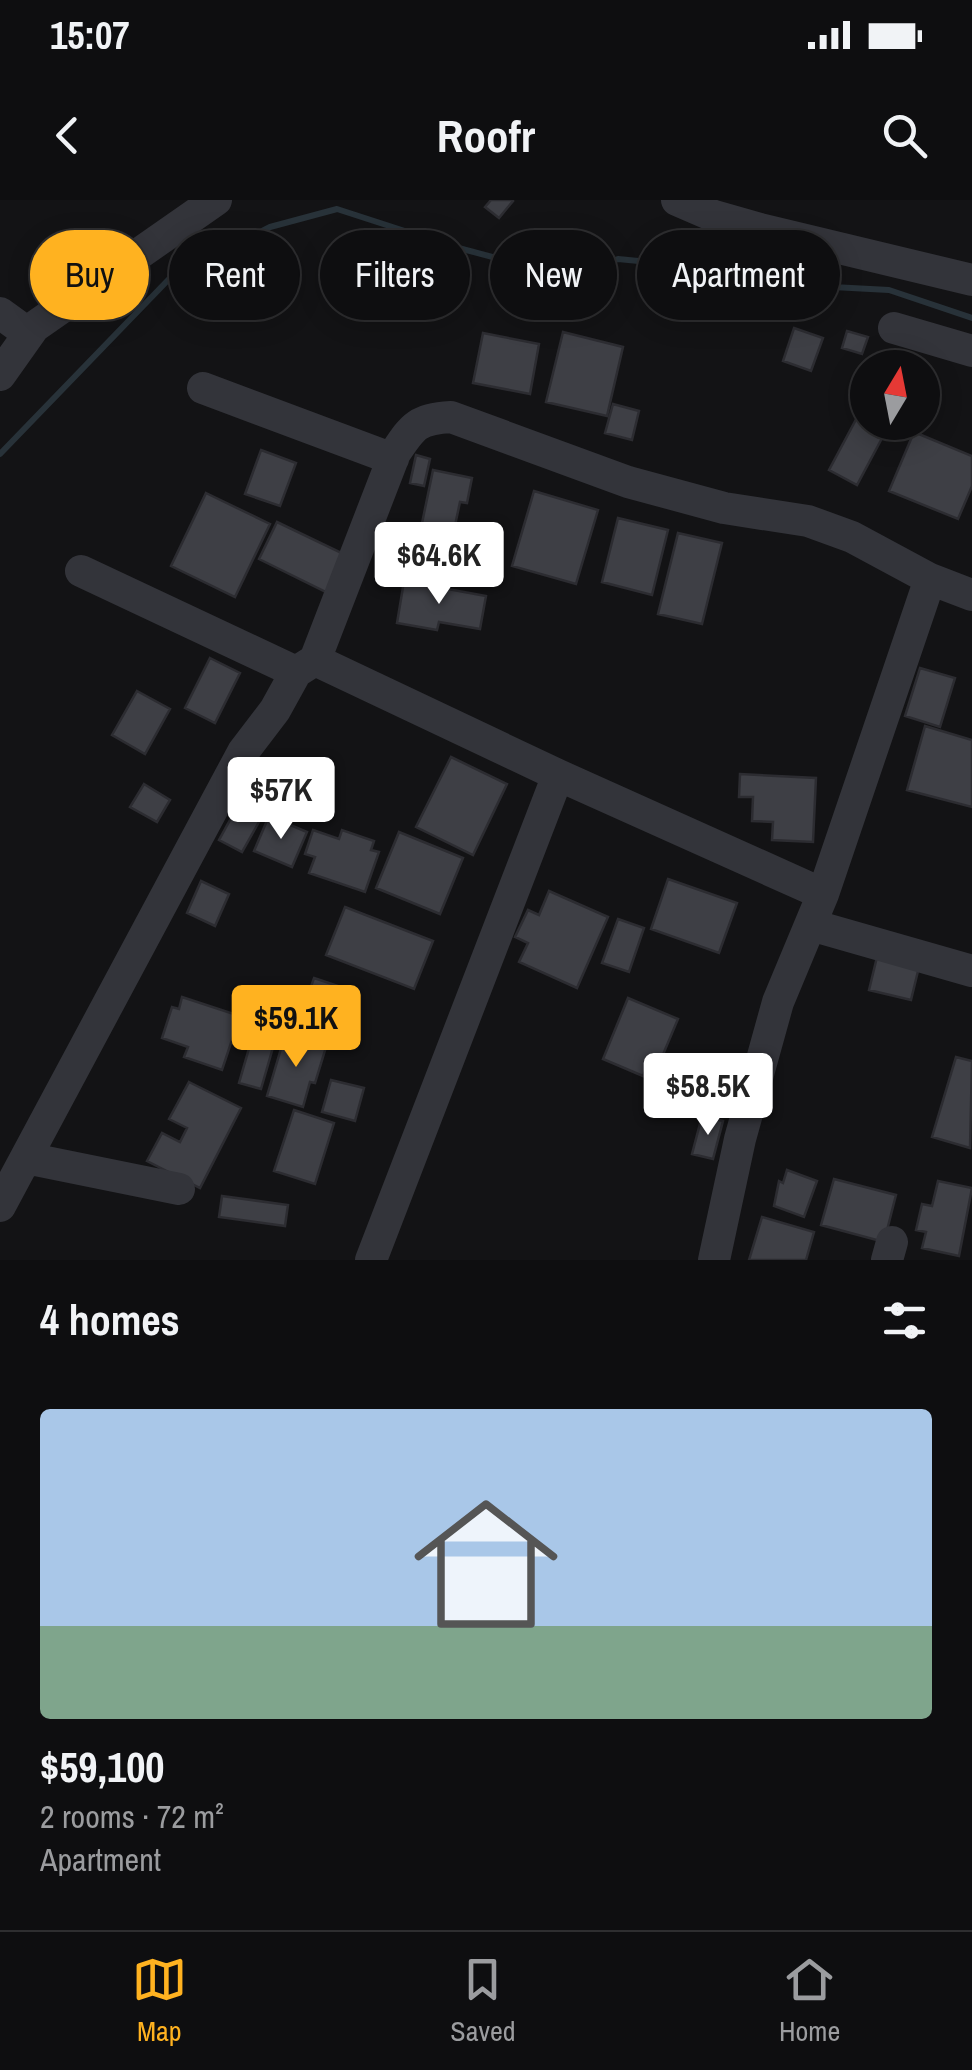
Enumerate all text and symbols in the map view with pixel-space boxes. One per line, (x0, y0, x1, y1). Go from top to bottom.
text: 15:07 (50, 10, 130, 61)
text: Roofr (437, 105, 535, 166)
icon: back (40, 108, 95, 163)
icon: search (877, 108, 932, 163)
chip: Buy (30, 230, 149, 320)
chip: Rent (169, 230, 300, 320)
chip: Filters (320, 230, 470, 320)
chip: New (490, 230, 617, 320)
chip: Apartment (637, 230, 840, 320)
north arrow (850, 350, 940, 440)
map controls (850, 350, 940, 440)
pin: $64.6K (358, 522, 520, 607)
text: $64.6K (397, 533, 481, 576)
pin: $57K (222, 757, 340, 842)
text: $57K (250, 768, 312, 811)
pin: $59.1K (215, 985, 377, 1070)
text: $59.1K (254, 996, 338, 1039)
pin: $58.5K (627, 1053, 789, 1138)
text: $58.5K (666, 1064, 750, 1107)
text: 4 homes (40, 1292, 180, 1348)
icon: filters (877, 1293, 932, 1348)
icon: home (396, 1474, 576, 1654)
text: $59,100 (40, 1739, 165, 1795)
text: 2 rooms · 72 m² (40, 1795, 224, 1838)
text: Apartment (40, 1838, 161, 1881)
tab: Map (132, 1952, 187, 2050)
tab: Saved (450, 1952, 515, 2050)
tab: Home (779, 1952, 840, 2050)

